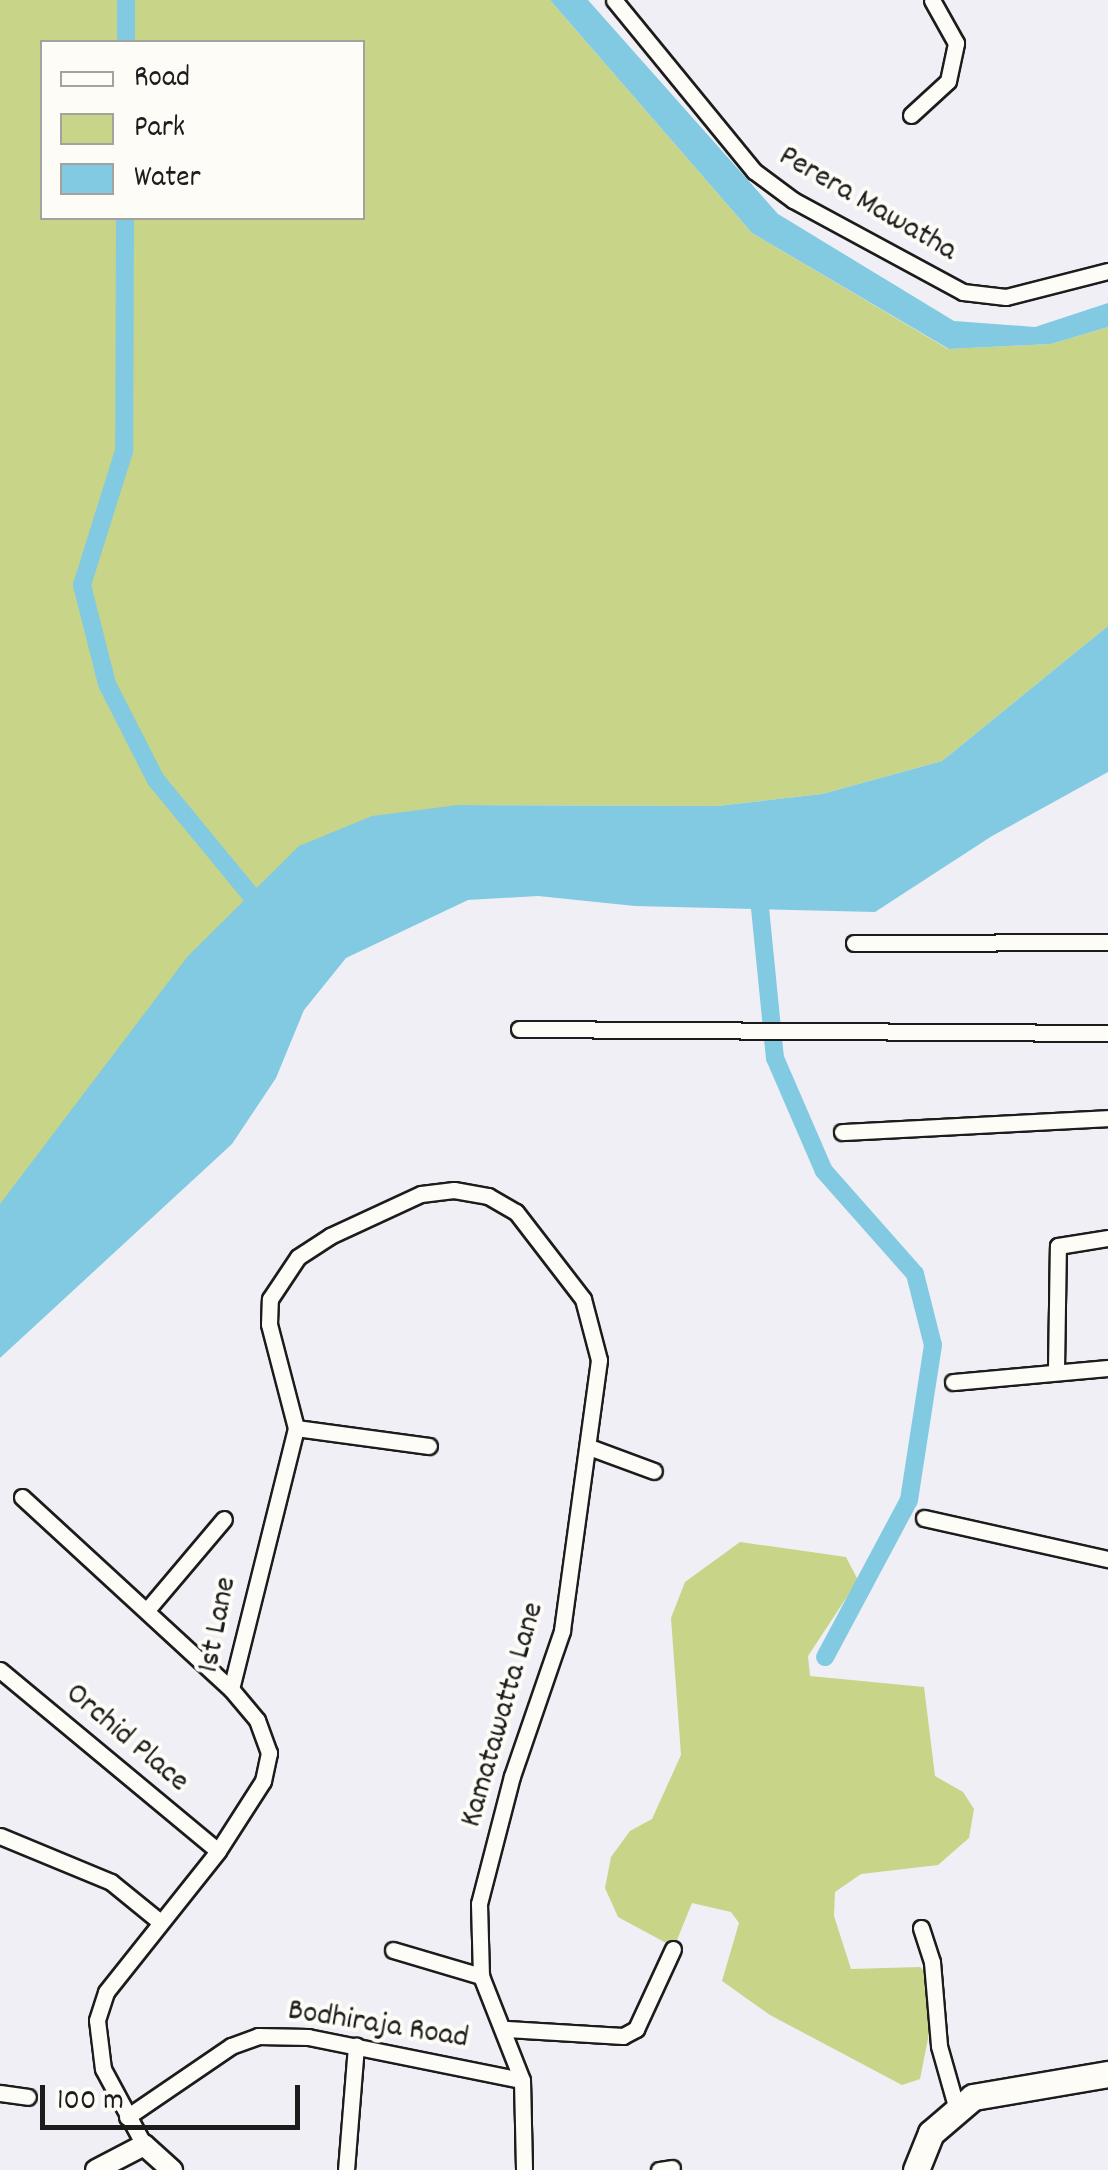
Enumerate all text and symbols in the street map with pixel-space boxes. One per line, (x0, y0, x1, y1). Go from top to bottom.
legend (40, 40, 365, 220)
text: Road (134, 58, 190, 101)
text: Park (134, 108, 185, 151)
street label: Perera Mawatha (771, 138, 963, 272)
text: Water (134, 158, 201, 201)
street label: 1st Lane (191, 1574, 247, 1676)
street label: Kamatawatta Lane (454, 1598, 554, 1832)
street label: Orchid Place (56, 1676, 196, 1802)
street label: Bodhiraja Road (285, 1993, 471, 2059)
scale bar (45, 2065, 305, 2127)
text: 100 m (57, 2081, 124, 2124)

